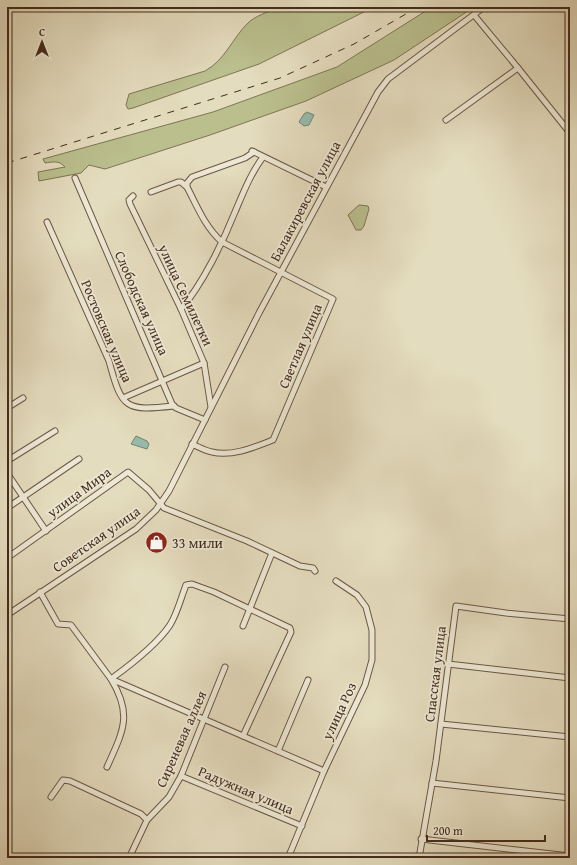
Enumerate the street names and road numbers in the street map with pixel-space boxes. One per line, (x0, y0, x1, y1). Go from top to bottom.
street label: Балакиревская улица (265, 137, 345, 265)
street label: улица Семилетки (153, 240, 218, 349)
street label: Слободская улица (110, 248, 174, 359)
street label: Ростовская улица (76, 277, 138, 386)
street label: Светлая улица (273, 300, 327, 391)
street label: улица Мира (42, 462, 115, 523)
street label: Советская улица (48, 501, 144, 577)
street label: Спасская улица (419, 625, 451, 723)
street label: улица Роз (316, 679, 361, 744)
street label: Сиреневая аллея (151, 687, 211, 791)
street label: Радужная улица (195, 761, 297, 819)

